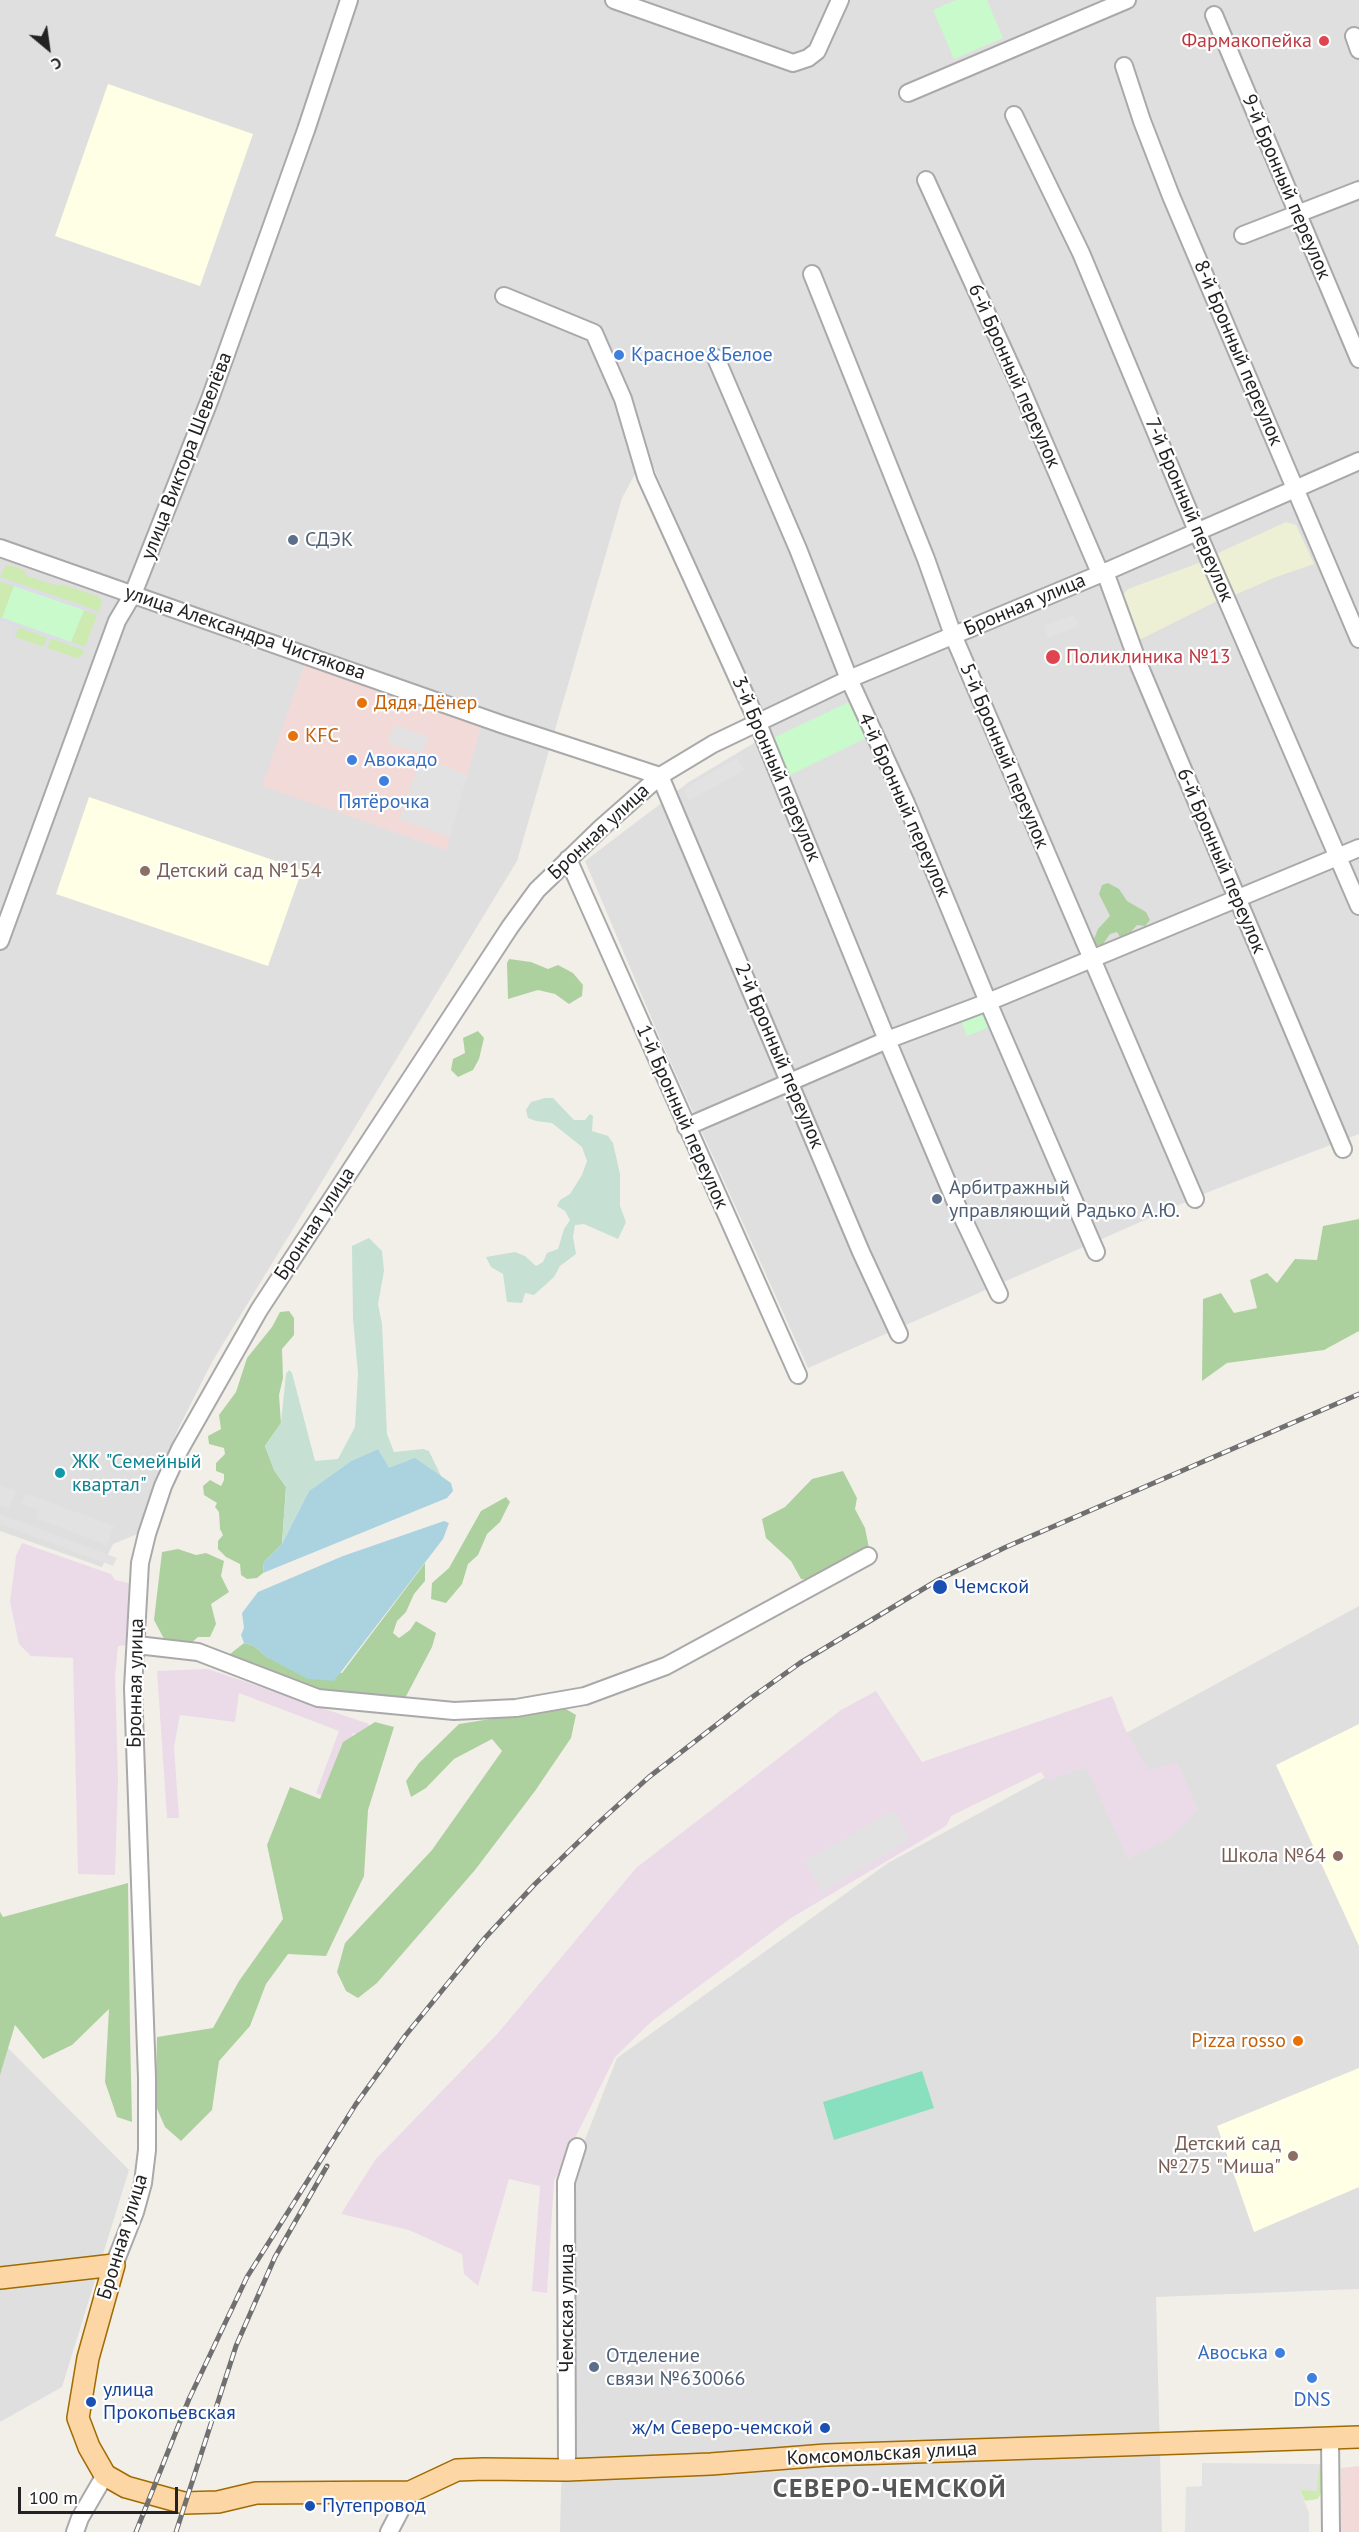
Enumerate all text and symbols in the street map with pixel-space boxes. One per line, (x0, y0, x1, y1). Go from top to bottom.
north arrow (18, 18, 78, 78)
place label: Фармакопейка (1182, 29, 1312, 53)
marker: Фармакопейка (1317, 34, 1331, 48)
text: С (48, 53, 65, 75)
street label: 9-й Бронный переулок (1236, 91, 1336, 283)
street label: 8-й Бронный переулок (1188, 257, 1288, 449)
street label: 6-й Бронный переулок (963, 280, 1065, 472)
place label: Красное&Белое (631, 343, 773, 367)
marker: Красное&Белое (612, 348, 626, 362)
street label: улица Виктора Шевелёва (136, 349, 238, 563)
street label: 7-й Бронный переулок (1139, 414, 1239, 606)
place label: СДЭК (305, 528, 353, 552)
marker: СДЭК (286, 533, 300, 547)
street label: Бронная улица (961, 569, 1089, 641)
street label: улица Александра Чистякова (121, 580, 369, 686)
place label: Поликлиника №13 (1066, 645, 1231, 669)
marker: Поликлиника №13 (1044, 648, 1062, 666)
street label: 5-й Бронный переулок (954, 660, 1054, 852)
street label: 3-й Бронный переулок (726, 673, 826, 865)
place label: Дядя Дёнер (374, 691, 477, 715)
marker: Дядя Дёнер (355, 696, 369, 710)
street label: 4-й Бронный переулок (853, 709, 955, 901)
place label: KFC (305, 724, 339, 748)
marker: KFC (286, 729, 300, 743)
place label: Авокадо (364, 748, 437, 772)
marker: Авокадо (345, 753, 359, 767)
street label: 6-й Бронный переулок (1171, 765, 1271, 957)
marker: Пятёрочка (377, 774, 391, 788)
street label: Бронная улица (543, 779, 655, 885)
place label: Пятёрочка (338, 790, 430, 814)
place label: Детский сад №154 (157, 859, 322, 883)
marker: Детский сад №154 (138, 864, 152, 878)
street label: 2-й Бронный переулок (729, 960, 829, 1152)
street label: 1-й Бронный переулок (631, 1021, 733, 1213)
street label: Бронная улица (270, 1163, 360, 1285)
place label: Арбитражный управляющий Радько А.Ю. (949, 1176, 1180, 1223)
marker: Арбитражный управляющий Радько А.Ю. (930, 1192, 944, 1206)
place label: ЖК "Семейный квартал" (72, 1450, 201, 1497)
marker: ЖК "Семейный квартал" (53, 1466, 67, 1480)
place label: Чемской (954, 1575, 1029, 1599)
marker: Чемской (931, 1578, 949, 1596)
street label: Бронная улица (123, 1618, 149, 1748)
place label: Школа №64 (1221, 1844, 1326, 1868)
marker: Школа №64 (1331, 1849, 1345, 1863)
place label: Pizza rosso (1191, 2029, 1286, 2053)
marker: Pizza rosso (1291, 2034, 1305, 2048)
place label: Детский сад №275 "Миша" (1158, 2132, 1281, 2179)
marker: Детский сад №275 "Миша" (1286, 2149, 1300, 2163)
street label: Бронная улица (93, 2171, 153, 2303)
street label: Чемская улица (555, 2243, 579, 2373)
place label: Авоська (1198, 2341, 1268, 2365)
place label: Отделение связи №630066 (606, 2344, 745, 2391)
marker: Авоська (1273, 2346, 1287, 2360)
marker: Отделение связи №630066 (587, 2360, 601, 2374)
marker: DNS (1305, 2371, 1319, 2385)
place label: улица Прокопьевская (103, 2378, 236, 2425)
place label: DNS (1293, 2388, 1331, 2412)
marker: улица Прокопьевская (84, 2395, 98, 2409)
place label: ж/м Северо-чемской (632, 2416, 813, 2440)
marker: ж/м Северо-чемской (818, 2421, 832, 2435)
street label: Комсомольская улица (786, 2437, 978, 2471)
district label: СЕВЕРО-ЧЕМСКОЙ (773, 2474, 1007, 2506)
scale bar (21, 2475, 182, 2513)
text: 100 m (29, 2486, 78, 2509)
place label: Путепровод (322, 2494, 426, 2518)
marker: Путепровод (303, 2499, 317, 2513)

